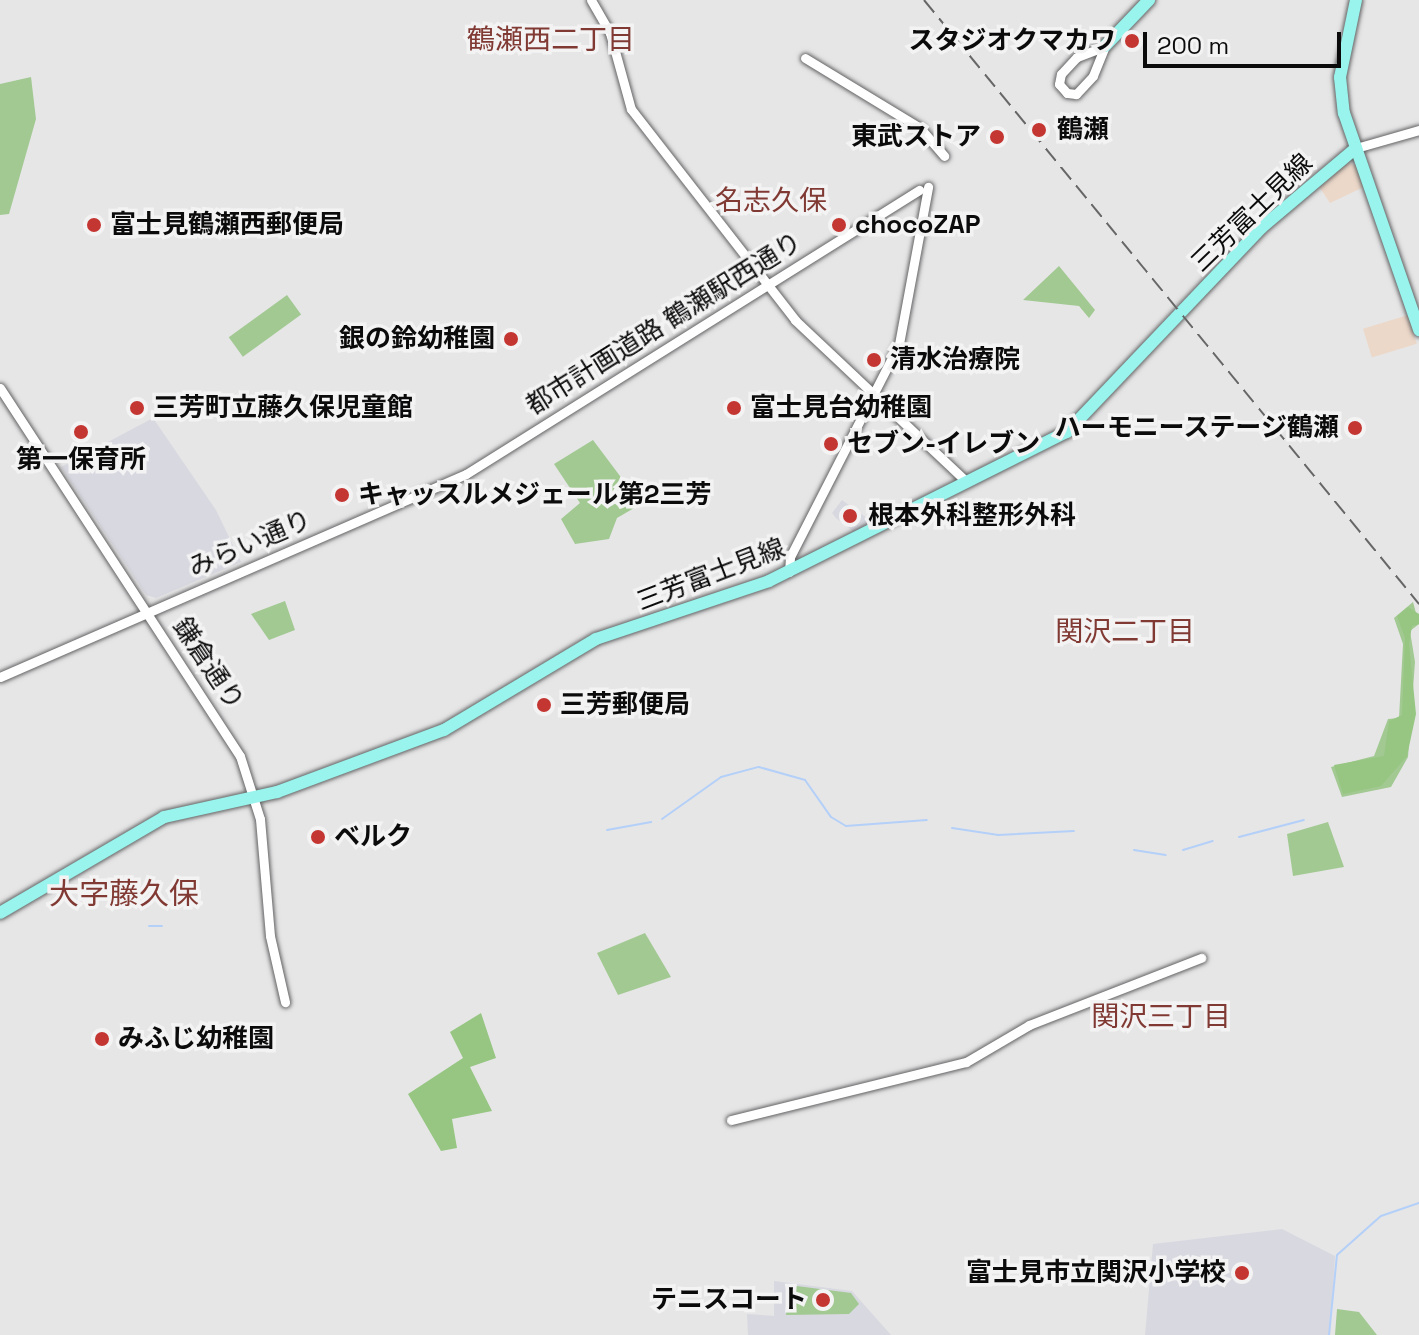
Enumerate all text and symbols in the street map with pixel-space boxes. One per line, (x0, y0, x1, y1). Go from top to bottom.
scale bar (1147, 16, 1345, 66)
district label: 鶴瀬西二丁目 (467, 22, 635, 56)
place label: スタジオクマカワ (908, 25, 1116, 57)
text: 200 m (1157, 30, 1229, 61)
marker: スタジオクマカワ (1123, 32, 1141, 50)
place label: 鶴瀬 (1057, 114, 1109, 146)
marker: 鶴瀬 (1028, 119, 1050, 141)
place label: 東武ストア (851, 121, 981, 153)
marker: 東武ストア (988, 128, 1006, 146)
street label: 三芳富士見線 (1185, 148, 1319, 278)
district label: 名志久保 (715, 183, 827, 217)
place label: 富士見鶴瀬西郵便局 (110, 209, 344, 241)
place label: chocoZAP (855, 209, 980, 241)
marker: 富士見鶴瀬西郵便局 (85, 216, 103, 234)
marker: chocoZAP (830, 216, 848, 234)
street label: 都市計画道路 鶴瀬駅西通り (521, 226, 807, 422)
place label: 銀の鈴幼稚園 (339, 323, 495, 355)
marker: 銀の鈴幼稚園 (502, 330, 520, 348)
place label: 清水治療院 (890, 344, 1020, 376)
marker: 清水治療院 (865, 351, 883, 369)
place label: 三芳町立藤久保児童館 (153, 392, 413, 424)
place label: 富士見台幼稚園 (750, 392, 932, 424)
marker: 三芳町立藤久保児童館 (128, 399, 146, 417)
marker: 富士見台幼稚園 (725, 399, 743, 417)
place label: ハーモニーステージ鶴瀬 (1053, 412, 1339, 444)
marker: ハーモニーステージ鶴瀬 (1346, 419, 1364, 437)
marker: 第一保育所 (72, 423, 90, 441)
place label: セブン-イレブン (847, 428, 1040, 460)
marker: セブン-イレブン (822, 435, 840, 453)
place label: 第一保育所 (16, 444, 146, 476)
place label: キャッスルメジェール第2三芳 (358, 479, 711, 511)
marker: キャッスルメジェール第2三芳 (333, 486, 351, 504)
place label: 根本外科整形外科 (868, 500, 1076, 532)
street label: みらい通り (184, 504, 316, 584)
marker: 根本外科整形外科 (839, 505, 861, 527)
street label: 三芳富士見線 (633, 532, 789, 618)
street label: 鎌倉通り (166, 612, 250, 716)
district label: 関沢二丁目 (1055, 614, 1195, 648)
place label: 三芳郵便局 (560, 689, 690, 721)
marker: 三芳郵便局 (535, 696, 553, 714)
place label: ベルク (334, 821, 412, 853)
marker: ベルク (309, 828, 327, 846)
district label: 大字藤久保 (49, 876, 199, 912)
district label: 関沢三丁目 (1091, 999, 1231, 1033)
place label: みふじ幼稚園 (118, 1023, 274, 1055)
marker: みふじ幼稚園 (93, 1030, 111, 1048)
place label: 富士見市立関沢小学校 (966, 1257, 1226, 1289)
marker: 富士見市立関沢小学校 (1233, 1264, 1251, 1282)
place label: テニスコート (651, 1284, 807, 1316)
marker: テニスコート (814, 1291, 832, 1309)

